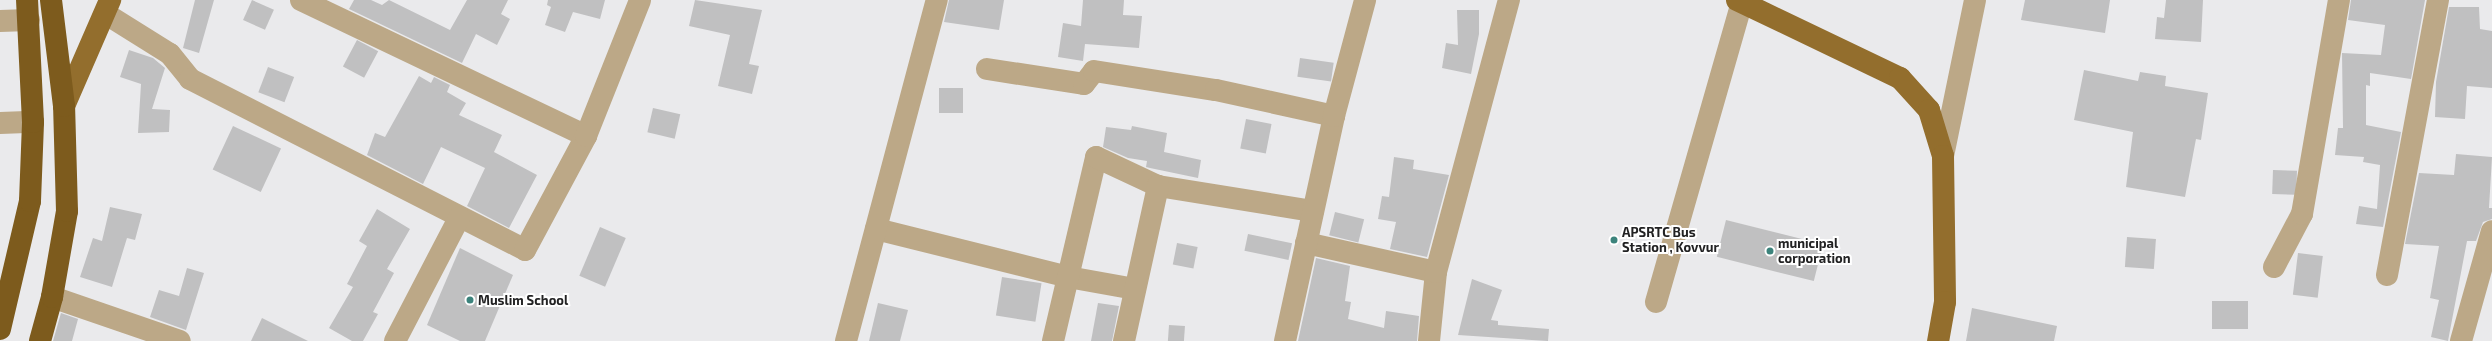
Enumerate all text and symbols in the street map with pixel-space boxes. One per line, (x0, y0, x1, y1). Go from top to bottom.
place label: APSRTC Bus Station , Kovvur (1622, 225, 1719, 256)
marker: APSRTC Bus Station , Kovvur (1609, 235, 1619, 245)
place label: municipal corporation (1778, 236, 1851, 267)
marker: municipal corporation (1765, 246, 1775, 256)
place label: Muslim School (478, 292, 568, 308)
marker: Muslim School (465, 295, 475, 305)

